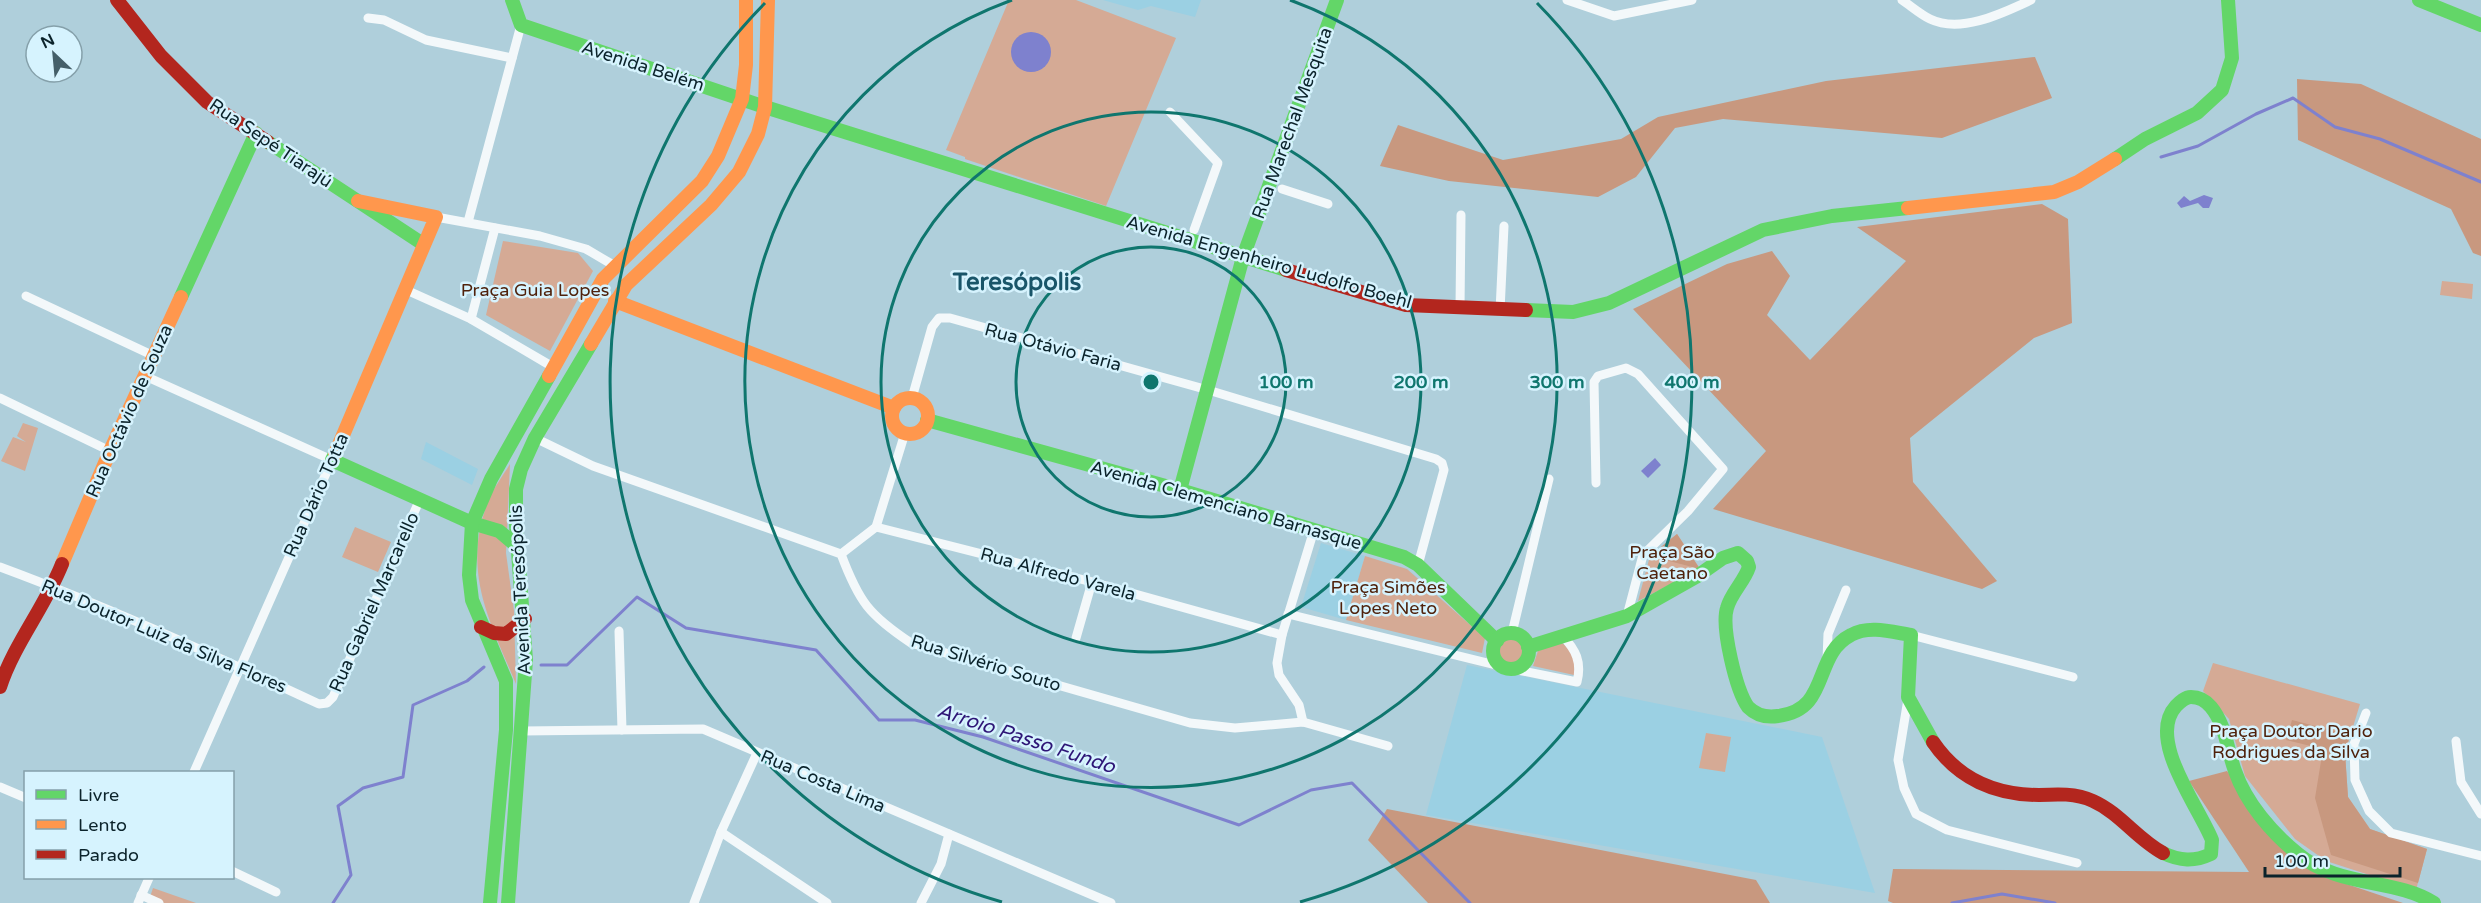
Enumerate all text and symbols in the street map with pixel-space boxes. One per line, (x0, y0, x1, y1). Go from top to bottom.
north arrow (24, 24, 84, 84)
street label: Rua Marechal Mesquita (1247, 24, 1337, 222)
text: N (38, 30, 58, 53)
street label: Avenida Belém (579, 36, 707, 96)
street label: Rua Sepé Tiarajú (205, 94, 337, 192)
street label: Avenida Engenheiro Ludolfo Boehl (1124, 211, 1414, 313)
district label: Teresópolis (952, 268, 1081, 297)
park label: Praça Guia Lopes (461, 279, 609, 301)
street label: Rua Otávio Faria (982, 318, 1124, 376)
street label: Rua Octávio de Souza (81, 321, 177, 501)
text: 100 m (1258, 371, 1314, 393)
text: 200 m (1393, 371, 1449, 393)
text: 300 m (1529, 371, 1585, 393)
text: 400 m (1664, 371, 1720, 393)
centre of rings (1141, 372, 1161, 392)
street label: Rua Dário Totta (279, 430, 353, 560)
street label: Avenida Clemenciano Barnasque (1088, 456, 1364, 554)
street label: Avenida Teresópolis (505, 504, 535, 676)
street label: Rua Gabriel Marcarello (324, 508, 424, 696)
park label: Praça São Caetano (1629, 541, 1715, 584)
street label: Rua Alfredo Varela (978, 543, 1138, 605)
street label: Rua Doutor Luiz da Silva Flores (38, 574, 290, 698)
park label: Praça Simões Lopes Neto (1330, 576, 1446, 619)
street label: Rua Silvério Souto (908, 630, 1064, 696)
water label: Arroio Passo Fundo (934, 699, 1119, 779)
park label: Praça Doutor Dario Rodrigues da Silva (2209, 720, 2373, 763)
street label: Rua Costa Lima (757, 745, 889, 817)
legend (24, 771, 234, 879)
text: Livre (78, 784, 119, 806)
text: Lento (78, 814, 127, 836)
scale bar (2265, 840, 2400, 878)
text: Parado (78, 844, 139, 866)
text: 100 m (2274, 850, 2329, 872)

